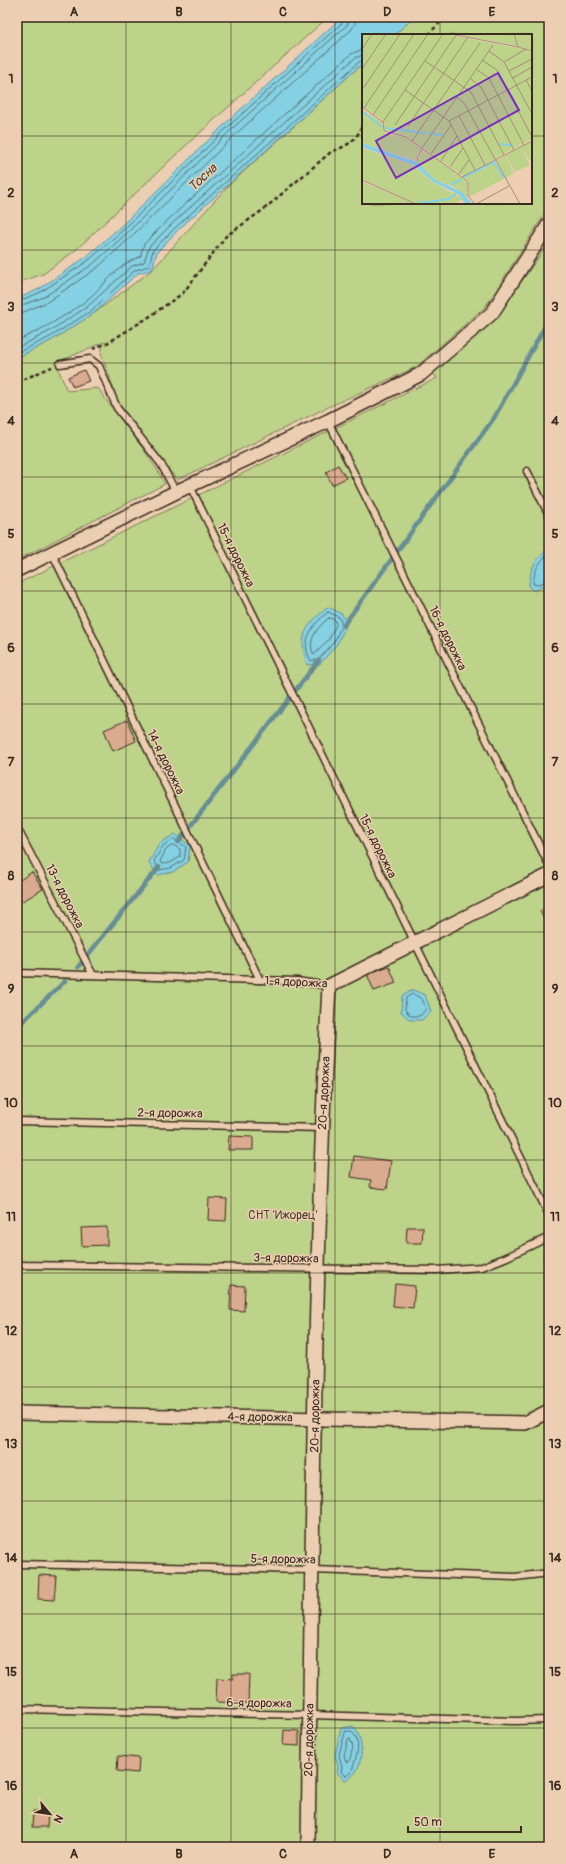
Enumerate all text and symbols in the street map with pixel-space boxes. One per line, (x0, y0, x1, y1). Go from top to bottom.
text: A (70, 4, 79, 20)
text: B (175, 4, 183, 20)
text: C (279, 4, 287, 20)
text: D (383, 4, 391, 20)
text: E (489, 4, 496, 20)
inset map (362, 34, 532, 204)
text: 1 (8, 71, 14, 87)
text: 1 (552, 71, 558, 87)
water label: Тосна (185, 160, 221, 195)
text: 2 (7, 185, 15, 201)
text: 2 (551, 185, 559, 201)
text: 3 (7, 299, 15, 315)
text: 3 (551, 299, 559, 315)
text: 4 (7, 413, 15, 429)
text: 4 (551, 413, 559, 429)
street label: 15-я дорожка (214, 521, 258, 590)
text: 5 (7, 526, 15, 542)
text: 5 (551, 526, 559, 542)
street label: 16-я дорожка (425, 603, 470, 673)
text: 6 (7, 640, 15, 656)
text: 6 (551, 640, 559, 656)
street label: 14-я дорожка (143, 727, 188, 797)
text: 7 (8, 754, 15, 770)
text: 7 (552, 754, 559, 770)
street label: 15-я дорожка (356, 812, 400, 881)
street label: 13-я дорожка (42, 862, 87, 931)
text: 8 (8, 868, 15, 884)
text: 8 (552, 868, 559, 884)
street label: 1-я дорожка (264, 973, 328, 992)
text: 9 (8, 981, 15, 997)
text: 9 (552, 981, 559, 997)
street label: 20-я дорожка (315, 1056, 334, 1130)
text: 10 (4, 1095, 18, 1111)
text: 10 (548, 1095, 562, 1111)
street label: 2-я дорожка (137, 1105, 203, 1122)
park label: СНТ 'Ижорец' (248, 1208, 318, 1223)
text: 11 (6, 1209, 16, 1225)
text: 11 (550, 1209, 560, 1225)
street label: 3-я дорожка (253, 1250, 319, 1267)
text: 12 (5, 1323, 17, 1339)
text: 12 (549, 1323, 561, 1339)
street label: 20-я дорожка (307, 1379, 324, 1453)
street label: 4-я дорожка (227, 1409, 293, 1426)
text: 13 (5, 1436, 17, 1452)
text: 13 (549, 1436, 561, 1452)
text: 14 (5, 1550, 18, 1566)
text: 14 (549, 1550, 562, 1566)
street label: 5-я дорожка (250, 1551, 316, 1568)
text: 15 (5, 1664, 17, 1680)
text: 15 (549, 1664, 561, 1680)
street label: 6-я дорожка (226, 1695, 292, 1712)
street label: 20-я дорожка (301, 1703, 318, 1777)
text: 16 (5, 1778, 18, 1794)
text: 16 (549, 1778, 562, 1794)
north arrow (30, 1794, 70, 1834)
scale bar (408, 1808, 521, 1834)
text: N (51, 1812, 66, 1826)
text: 50 m (414, 1815, 442, 1830)
text: A (70, 1846, 79, 1862)
text: B (175, 1846, 183, 1862)
text: C (279, 1846, 287, 1862)
text: D (383, 1846, 391, 1862)
text: E (489, 1846, 496, 1862)

